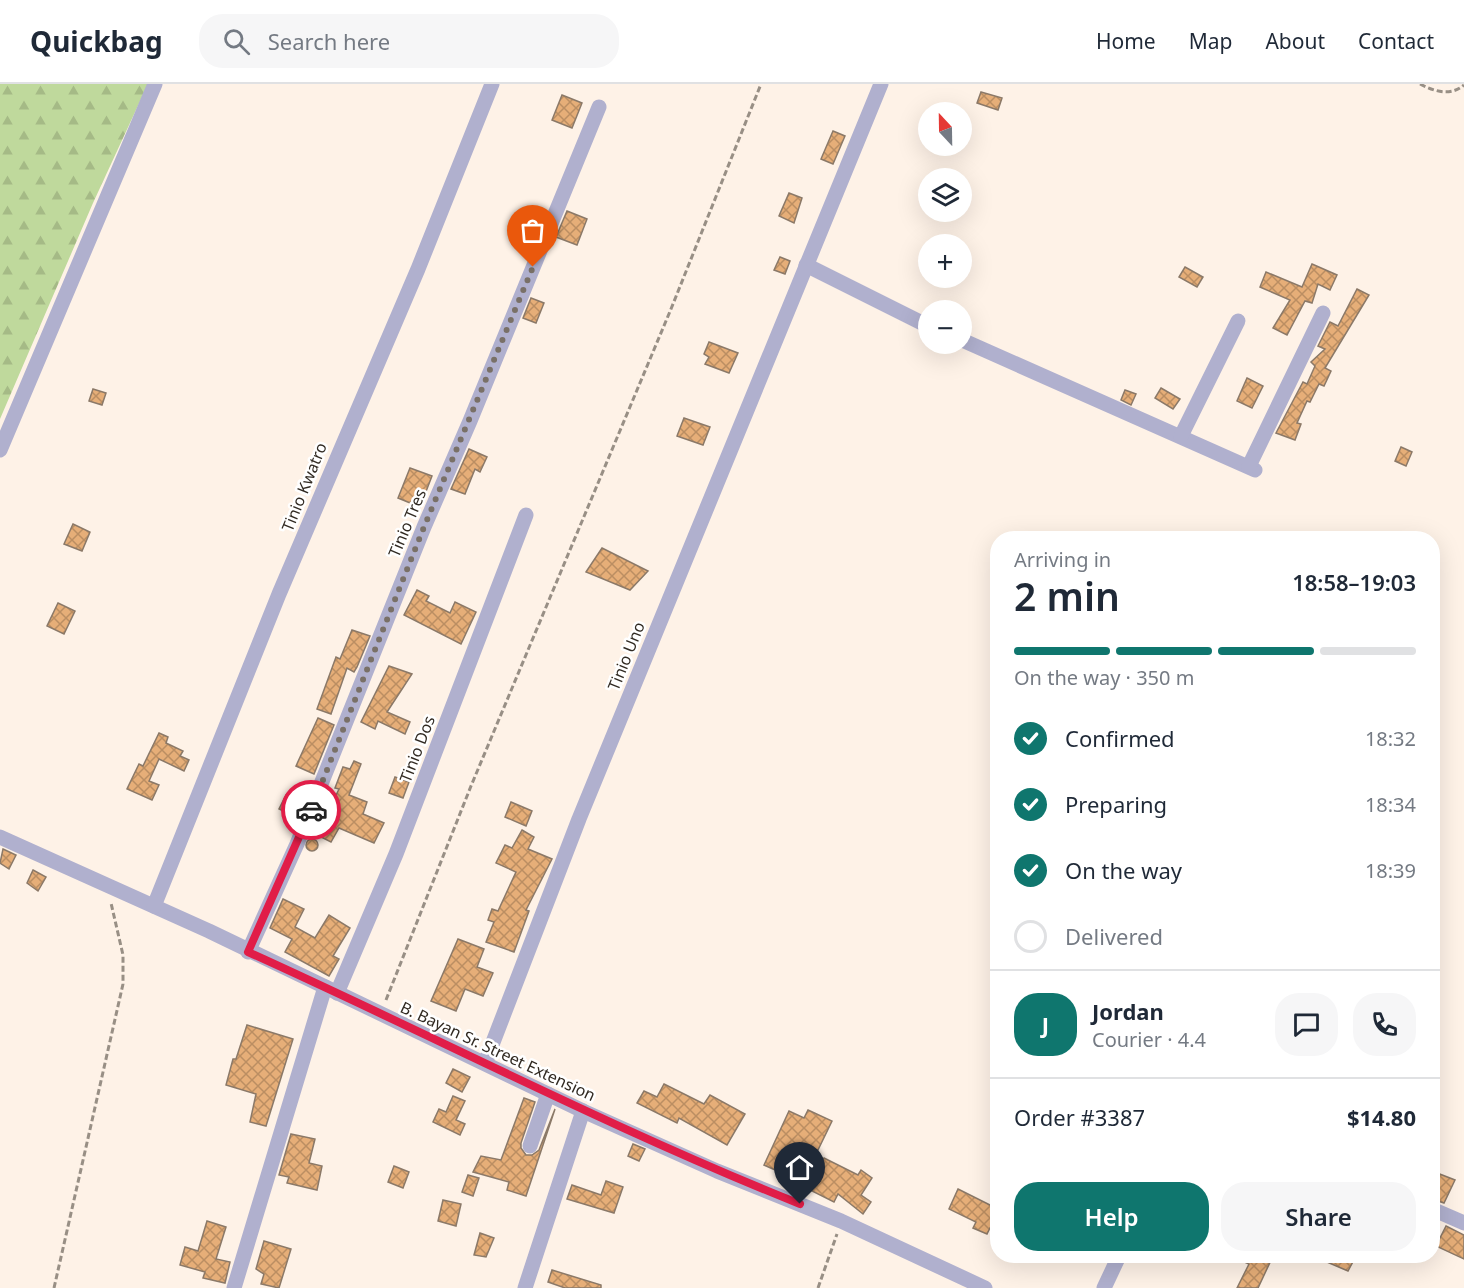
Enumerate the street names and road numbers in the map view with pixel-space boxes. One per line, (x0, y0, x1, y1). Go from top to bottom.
street label: Tinio Kwatro (276, 439, 332, 535)
street label: Tinio Tres (383, 486, 431, 560)
street label: Tinio Uno (602, 618, 650, 694)
street label: Tinio Dos (394, 712, 440, 786)
street label: B. Bayan Sr. Street Extension (397, 996, 599, 1106)

